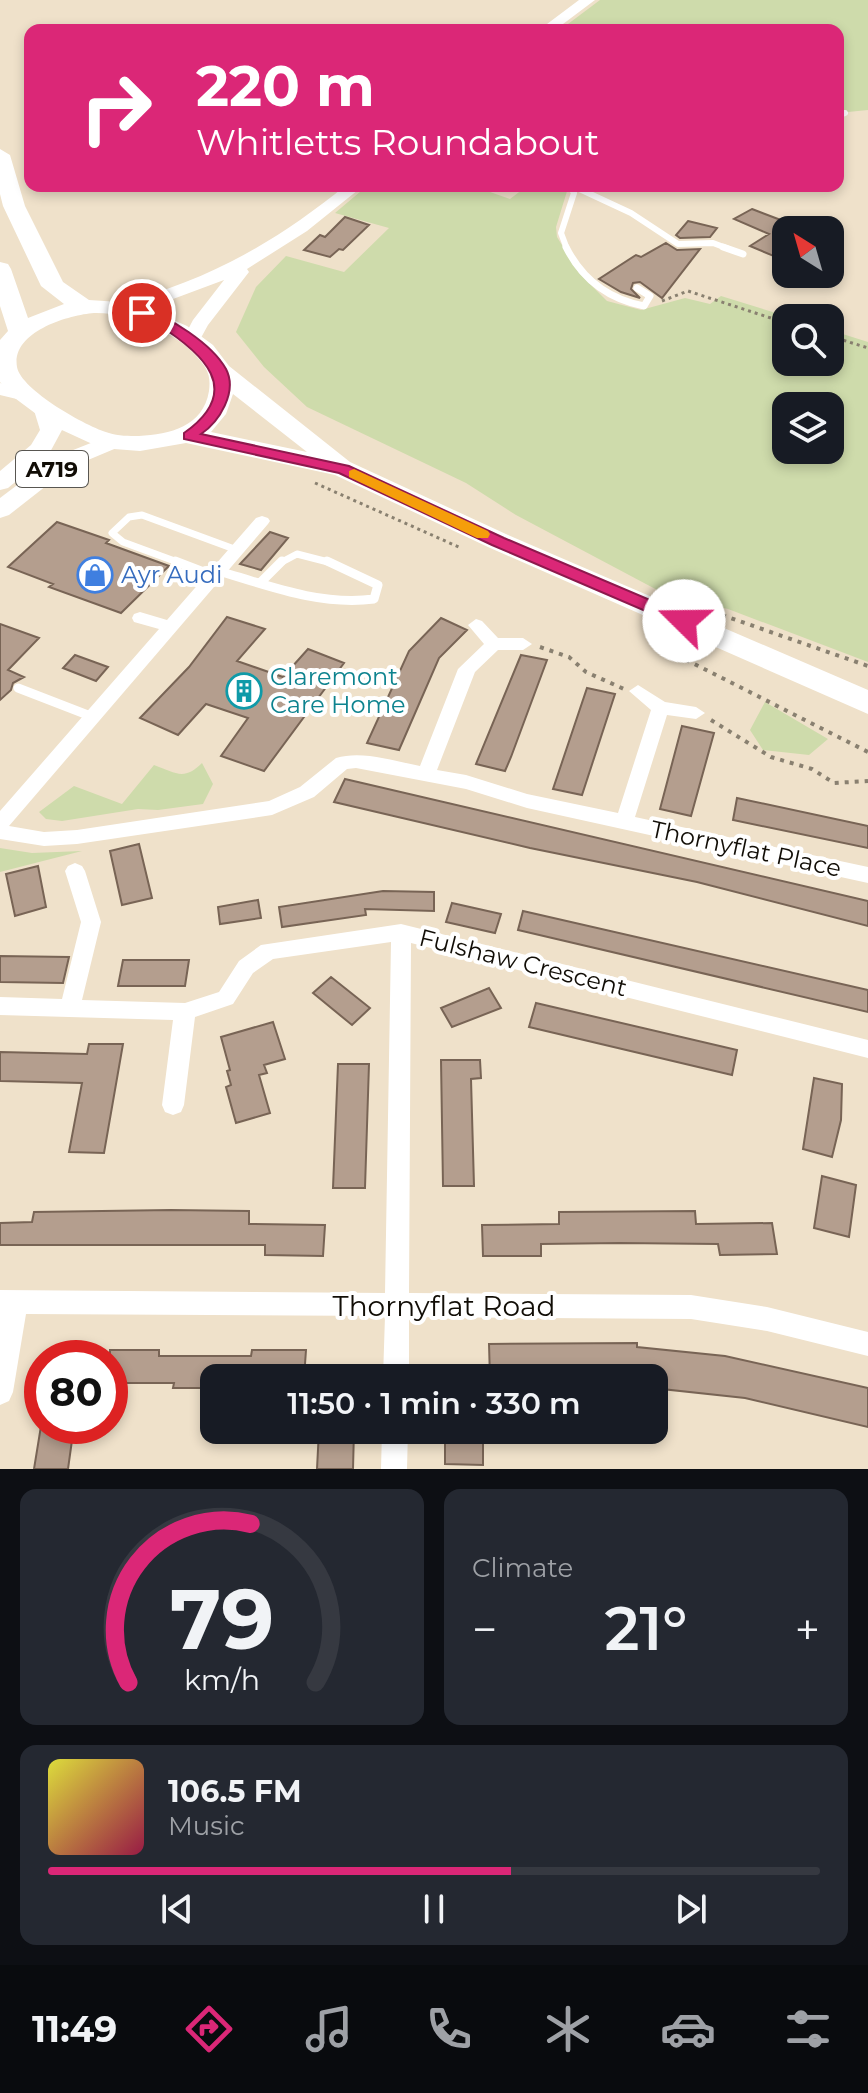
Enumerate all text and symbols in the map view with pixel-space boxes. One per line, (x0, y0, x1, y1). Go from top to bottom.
text: 220 m (196, 52, 375, 120)
icon: right (64, 56, 168, 160)
text: Whitletts Roundabout (196, 120, 599, 164)
north arrow (772, 216, 844, 288)
map controls (772, 216, 844, 464)
pin (108, 279, 176, 347)
icon: arrive (120, 291, 164, 335)
button: search (772, 304, 844, 376)
button: layers (772, 392, 844, 464)
road number: A719 (16, 451, 88, 487)
shop icon: Ayr Audi (76, 556, 114, 594)
place label: Ayr Audi (121, 560, 222, 589)
position arrow (642, 579, 726, 663)
place label: Claremont Care Home (270, 662, 406, 719)
building icon: Claremont Care Home (225, 672, 263, 710)
street label: Thornyflat Place (648, 814, 844, 883)
street label: Fulshaw Crescent (416, 923, 630, 1002)
street label: Thornyflat Road (333, 1289, 555, 1323)
speed limit sign: 80 (24, 1340, 128, 1444)
text: 11:50 · 1 min · 330 m (287, 1385, 581, 1422)
text: Climate (472, 1552, 573, 1584)
text: 79 (170, 1568, 274, 1670)
text: 21° (605, 1592, 687, 1665)
text: − (472, 1602, 497, 1656)
text: + (795, 1602, 820, 1656)
text: km/h (184, 1662, 260, 1697)
text: 106.5 FM (168, 1773, 302, 1810)
text: Music (168, 1810, 245, 1842)
icon: previous (155, 1887, 199, 1931)
icon: pause (412, 1887, 456, 1931)
icon: next (669, 1887, 713, 1931)
icon: directions (181, 2001, 237, 2057)
icon: music (301, 2001, 357, 2057)
icon: phone (421, 2001, 477, 2057)
icon: climate (540, 2001, 596, 2057)
icon: car (660, 2001, 716, 2057)
icon: filters (780, 2001, 836, 2057)
text: 11:49 (32, 2007, 117, 2051)

